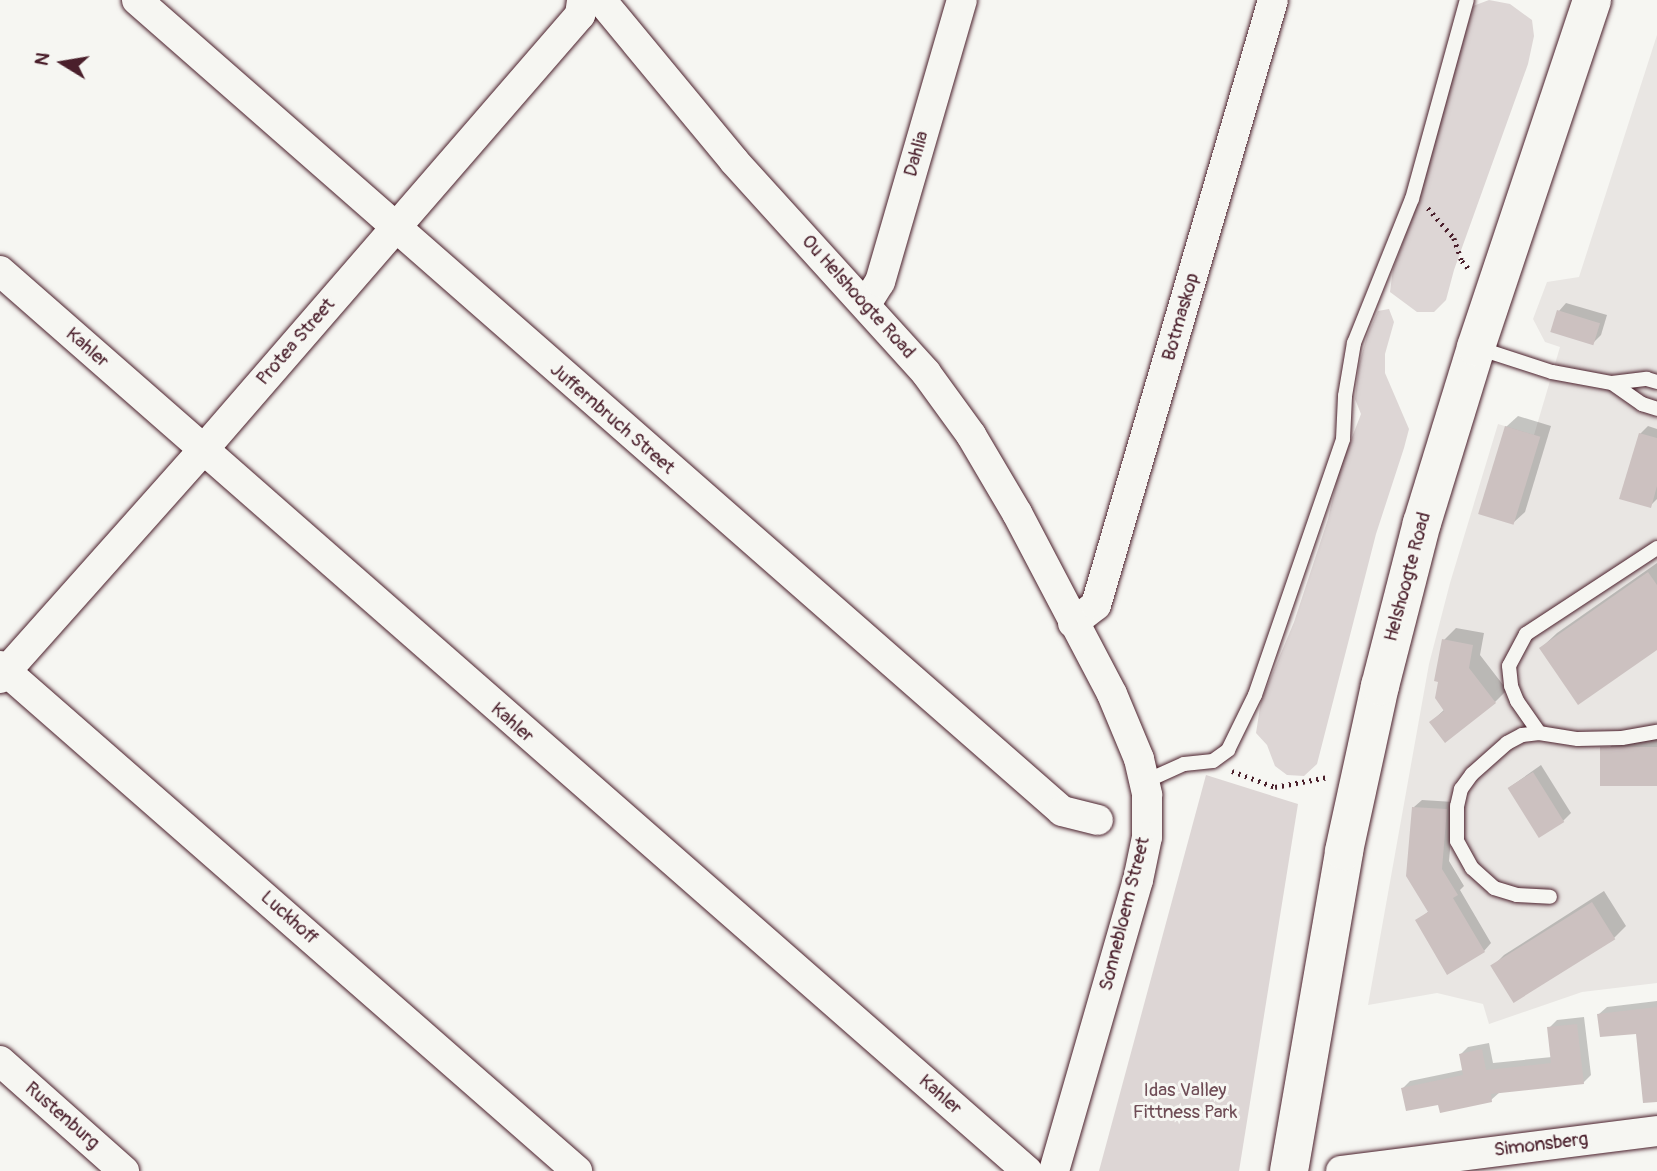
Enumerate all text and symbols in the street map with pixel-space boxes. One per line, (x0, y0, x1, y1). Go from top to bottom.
north arrow (28, 28, 98, 98)
text: N (29, 50, 55, 68)
street label: Dahlia (900, 129, 934, 179)
street label: Ou Helshoogte Road (796, 230, 920, 364)
street label: Botmaskop (1158, 271, 1204, 363)
street label: Protea Street (252, 294, 340, 390)
street label: Kahler (61, 323, 113, 373)
street label: Juffernbruch Street (545, 359, 679, 479)
street label: Helshoogte Road (1380, 510, 1436, 644)
street label: Kahler (486, 698, 538, 748)
street label: Sonnebloem Street (1095, 835, 1155, 993)
street label: Luckhoff (256, 886, 322, 950)
street label: Kahler (914, 1070, 966, 1120)
street label: Rustenburg (20, 1077, 104, 1155)
park label: Idas Valley Fittness Park (1133, 1080, 1237, 1124)
street label: Simonsberg (1493, 1128, 1589, 1162)

